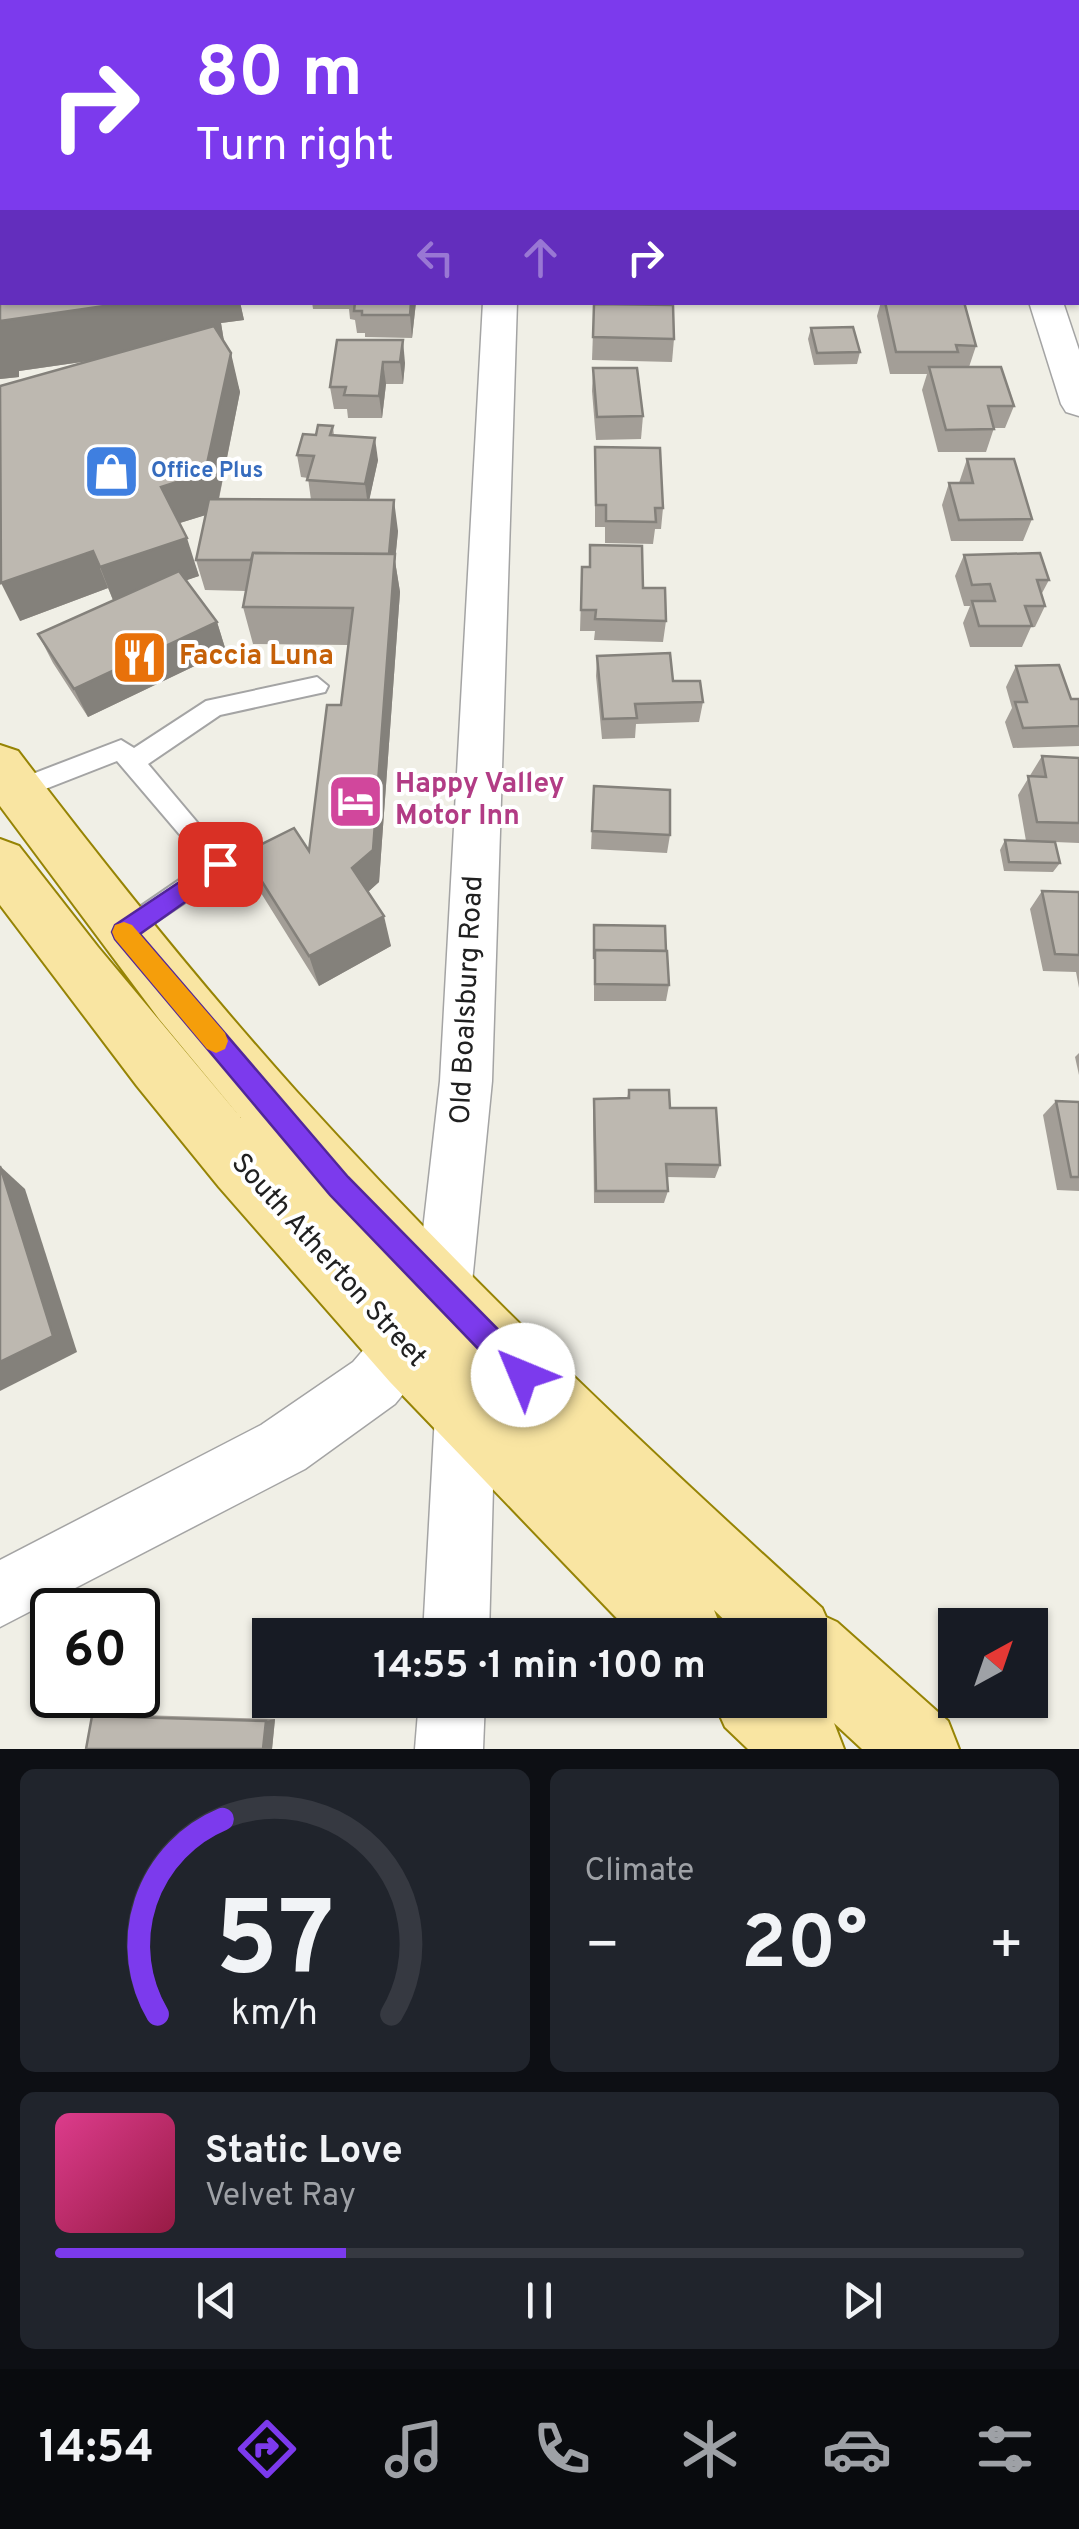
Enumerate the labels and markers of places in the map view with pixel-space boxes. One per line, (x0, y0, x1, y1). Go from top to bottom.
shop icon: Office Plus (82, 441, 142, 501)
place label: Office Plus (151, 458, 263, 485)
restaurant icon: Faccia Luna (110, 627, 170, 687)
place label: Faccia Luna (179, 639, 334, 675)
place label: Happy Valley Motor Inn (395, 767, 564, 835)
hotel icon: Happy Valley Motor Inn (326, 771, 386, 831)
pin (178, 822, 263, 907)

